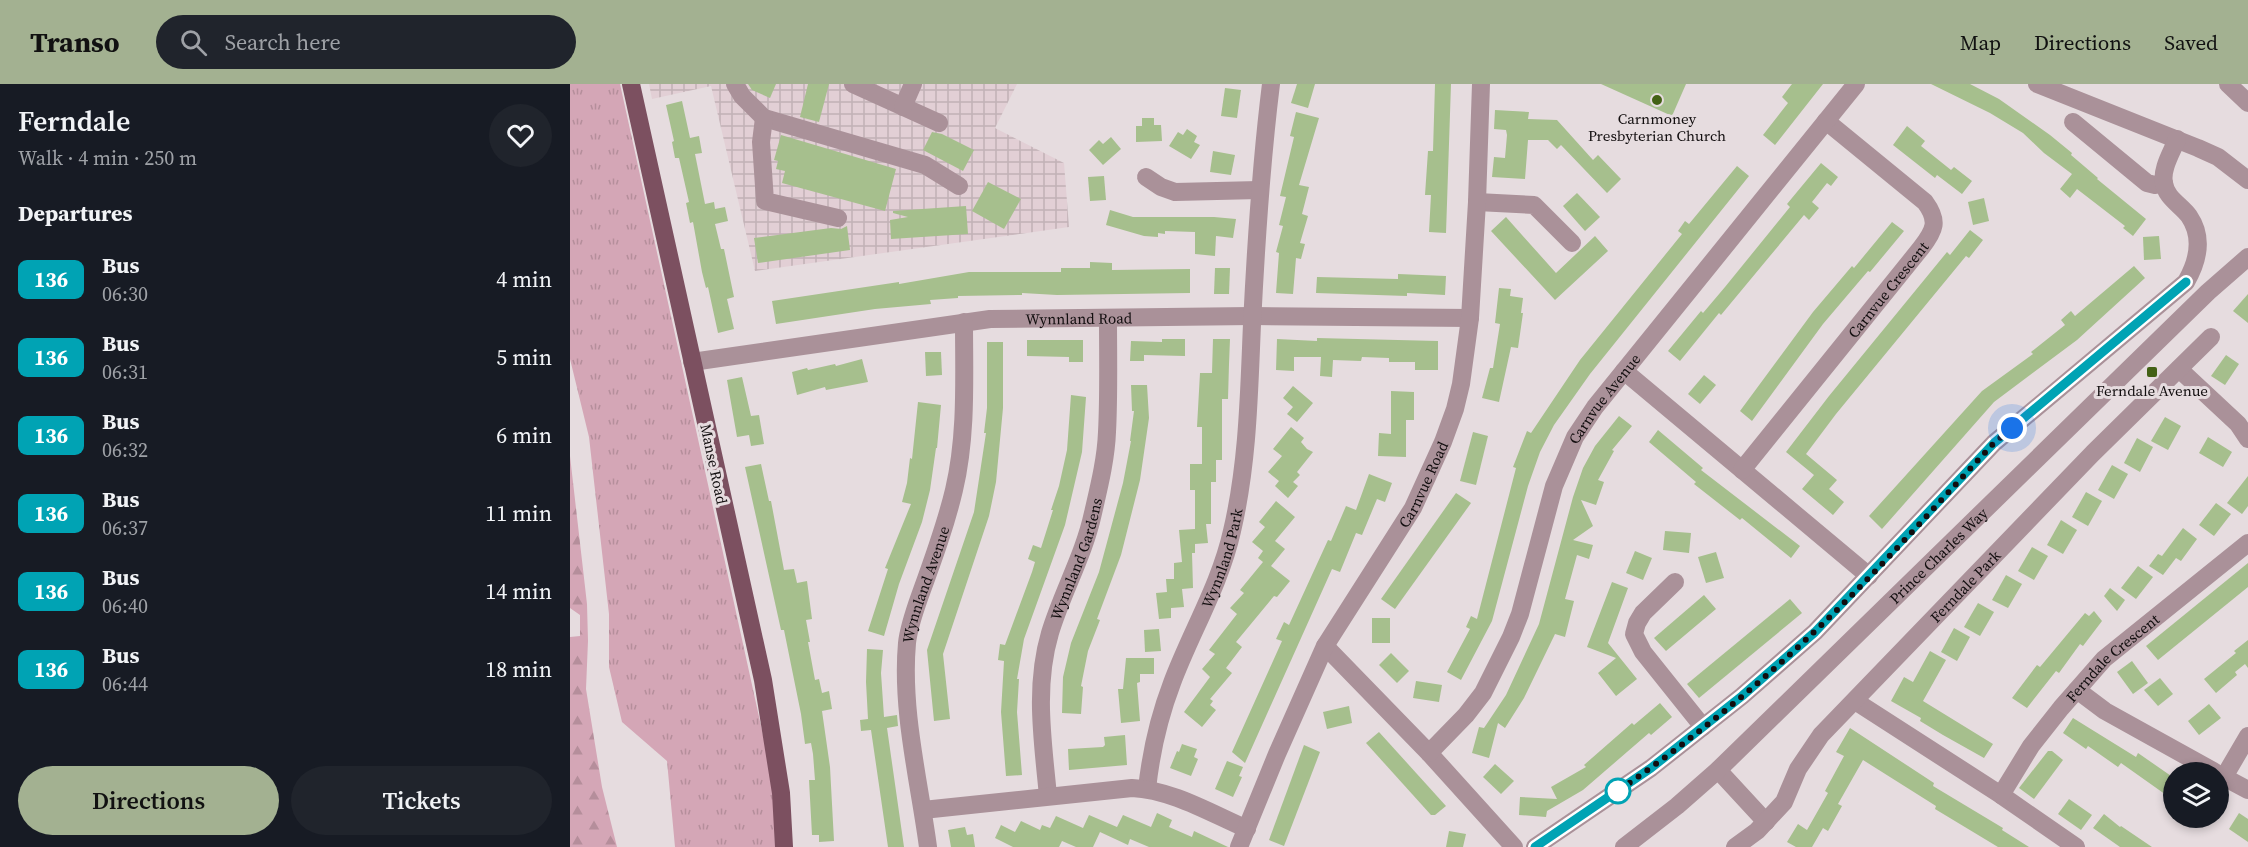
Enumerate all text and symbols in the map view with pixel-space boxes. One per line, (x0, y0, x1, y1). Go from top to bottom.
search box (156, 15, 576, 69)
text: Transo (30, 23, 120, 61)
icon: search (177, 26, 210, 59)
text: Search here (225, 27, 341, 57)
text: Map (1960, 28, 2001, 57)
text: Directions (2034, 28, 2131, 57)
text: Saved (2164, 28, 2218, 57)
marker: Carnmoney Presbyterian Church (1650, 93, 1664, 107)
text: Ferndale (18, 102, 130, 140)
button: heart (489, 104, 552, 167)
place label: Carnmoney Presbyterian Church (1588, 108, 1726, 146)
text: Walk · 4 min · 250 m (18, 144, 197, 172)
text: Departures (18, 198, 132, 228)
street label: Carnvue Crescent (1842, 237, 1933, 342)
text: Bus (102, 250, 139, 280)
text: 4 min (496, 264, 552, 294)
text: 136 (34, 265, 68, 294)
text: 06:30 (102, 280, 148, 308)
street label: Wynnland Road (1025, 307, 1133, 329)
text: Bus (102, 328, 139, 358)
text: 5 min (496, 342, 552, 372)
text: 136 (34, 343, 68, 372)
street label: Carnvue Avenue (1563, 349, 1645, 447)
text: 06:31 (102, 358, 148, 386)
marker: Ferndale Avenue (2145, 365, 2159, 379)
place label: Ferndale Avenue (2096, 380, 2208, 401)
text: Bus (102, 406, 139, 436)
your location (1997, 413, 2027, 443)
text: 6 min (496, 420, 552, 450)
text: 136 (34, 421, 68, 450)
street label: Manse Road (695, 422, 733, 507)
text: 06:32 (102, 436, 148, 464)
street label: Carnvue Road (1393, 437, 1453, 531)
text: Bus (102, 484, 139, 514)
street label: Wynnland Gardens (1045, 496, 1107, 623)
text: 11 min (485, 498, 552, 528)
text: 136 (34, 499, 68, 528)
street label: Prince Charles Way (1884, 502, 1992, 608)
street label: Wynnland Park (1196, 506, 1247, 611)
text: 06:37 (102, 514, 148, 542)
street label: Wynnland Avenue (896, 523, 954, 644)
street label: Ferndale Park (1925, 544, 2006, 627)
text: Bus (102, 562, 139, 592)
text: 14 min (485, 576, 552, 606)
text: 136 (34, 577, 68, 606)
text: 06:40 (102, 592, 148, 620)
street label: Ferndale Crescent (2061, 608, 2163, 706)
text: Bus (102, 640, 139, 670)
text: 18 min (485, 654, 552, 684)
text: 136 (34, 655, 68, 684)
text: 06:44 (102, 670, 148, 698)
map controls (2163, 762, 2229, 828)
button: layers (2163, 762, 2229, 828)
button: Directions (18, 766, 279, 835)
button: Tickets (291, 766, 552, 835)
unlabelled marker (1605, 778, 1631, 804)

